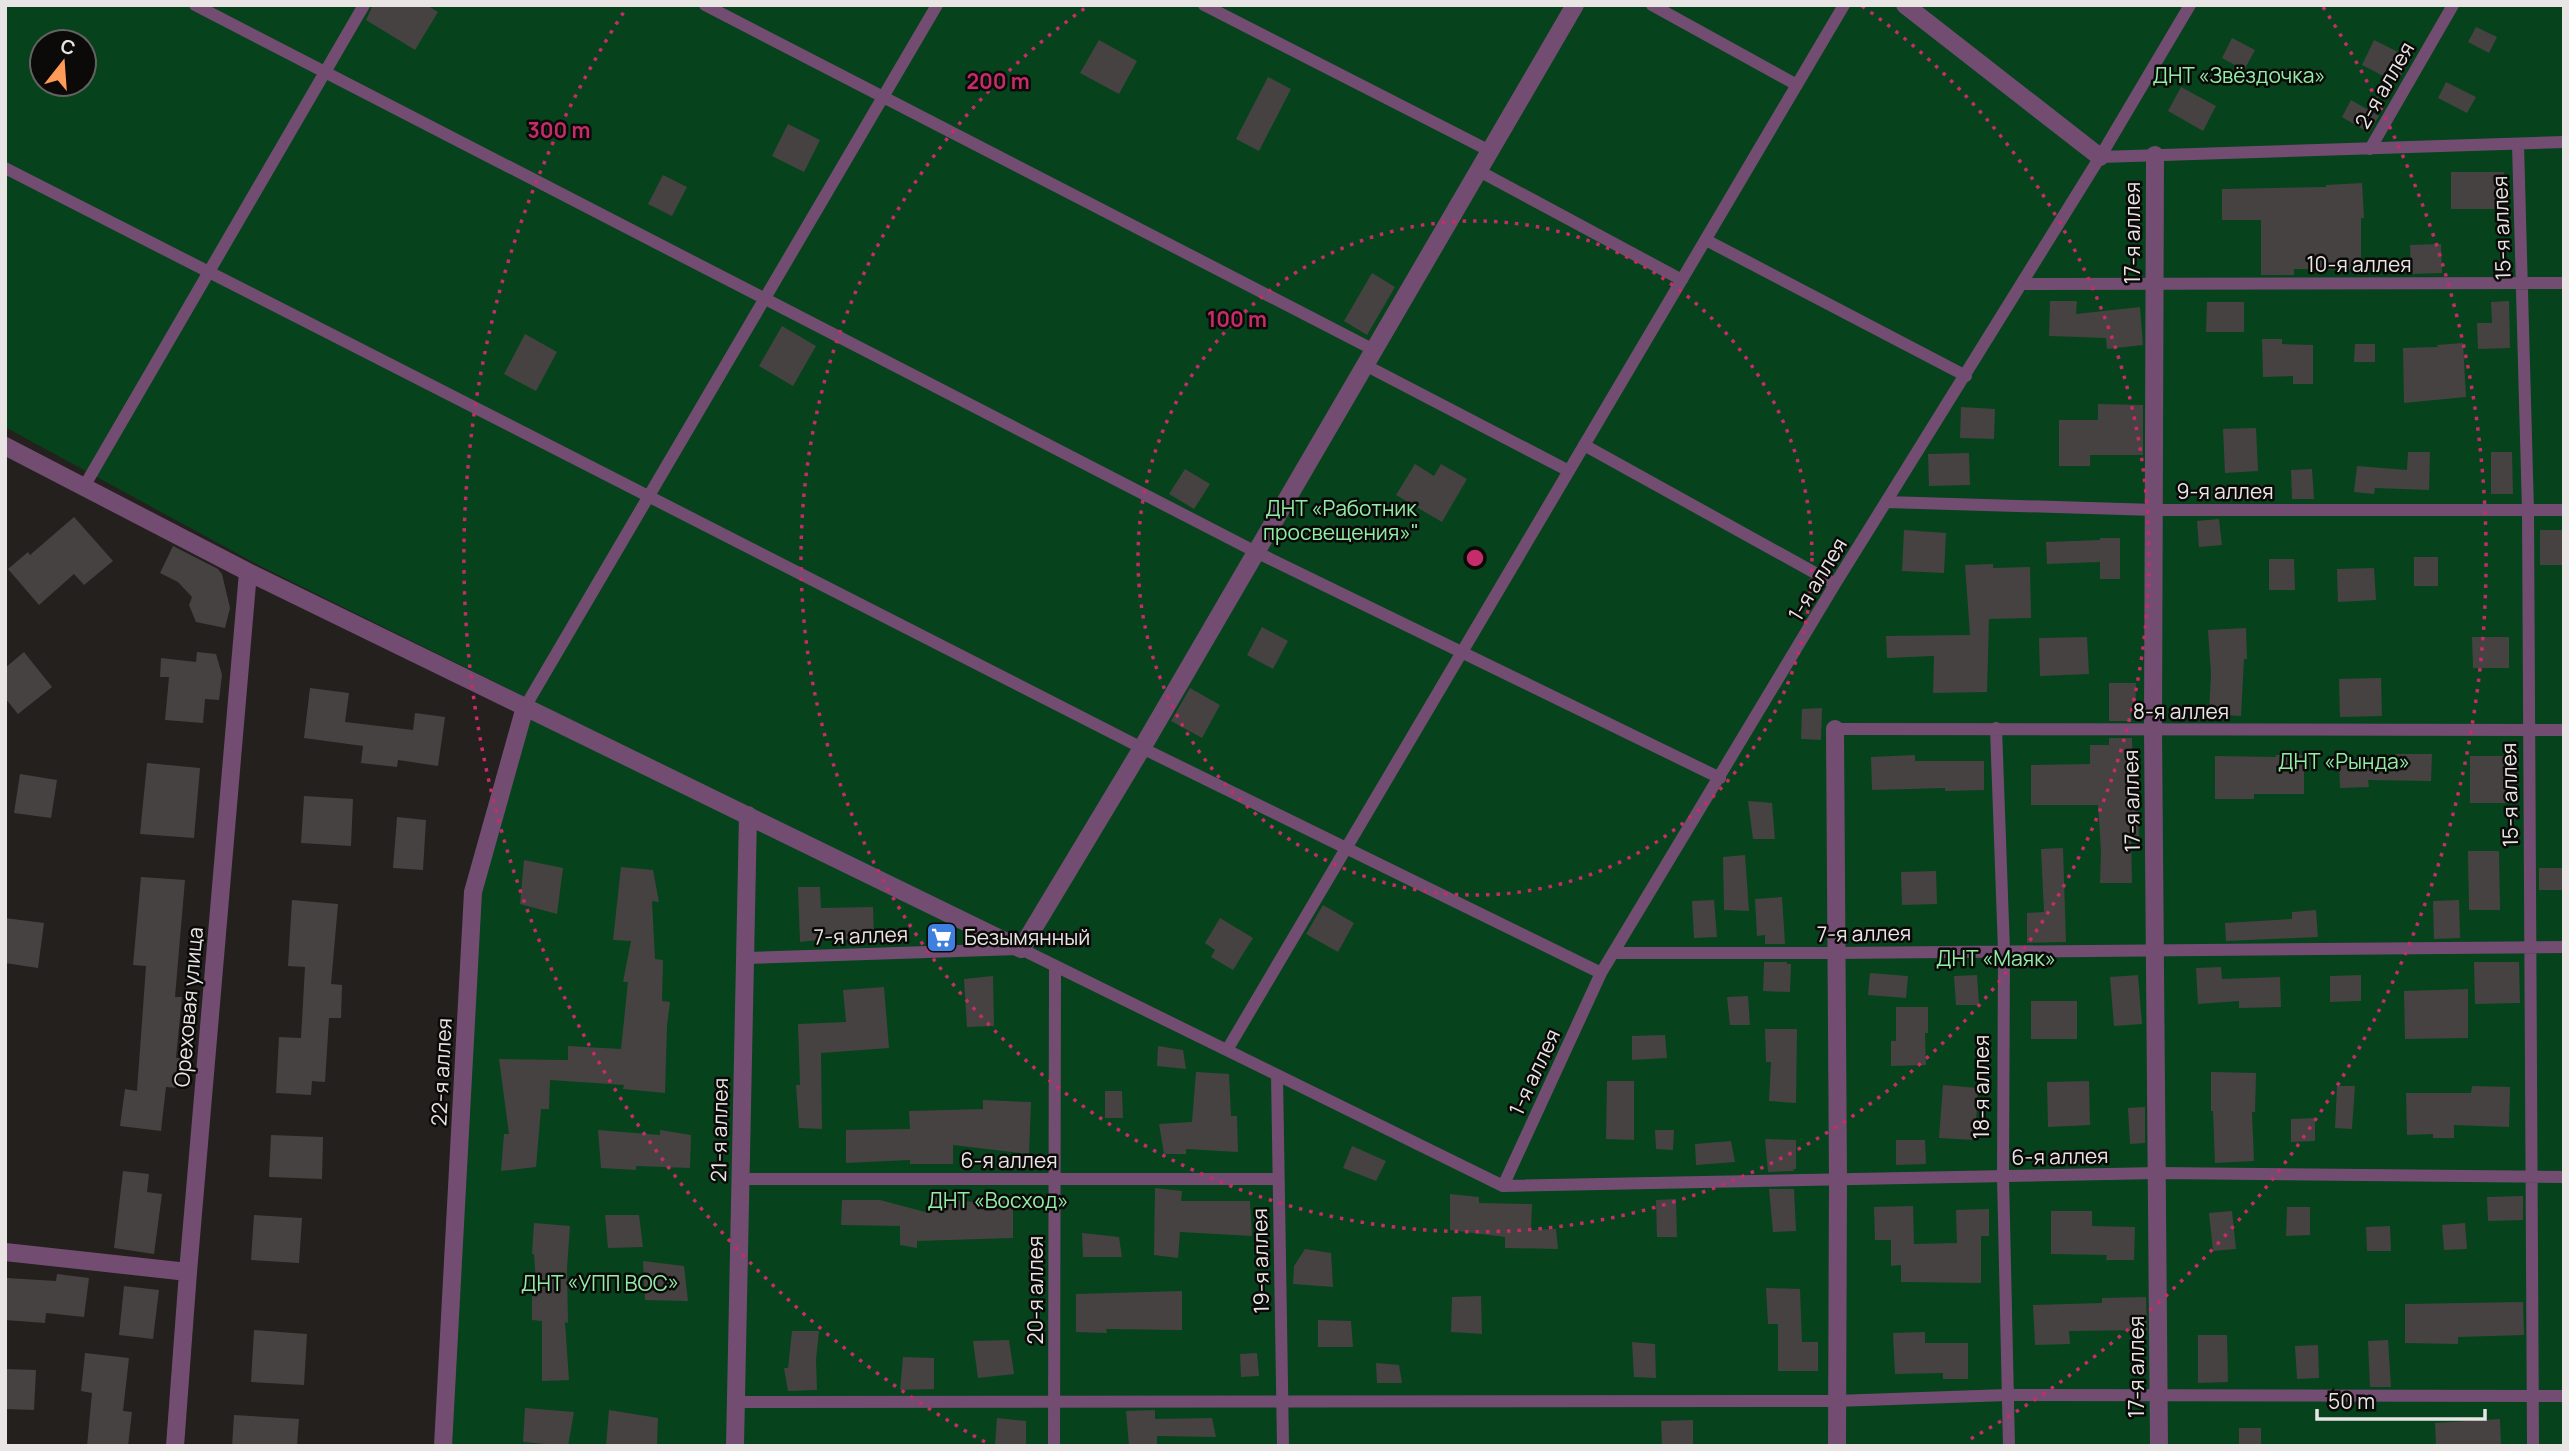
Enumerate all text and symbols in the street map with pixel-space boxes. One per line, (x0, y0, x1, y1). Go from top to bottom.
north arrow (28, 28, 98, 98)
text: С (57, 32, 78, 61)
street label: 2-я аллея (2348, 36, 2420, 134)
park label: ДНТ «Звёздочка» (2152, 61, 2326, 89)
text: 200 m (966, 67, 1030, 95)
text: 300 m (528, 116, 590, 144)
street label: 15-я аллея (2485, 175, 2517, 281)
street label: 17-я аллея (2118, 182, 2146, 284)
street label: 10-я аллея (2306, 250, 2412, 278)
text: 100 m (1207, 305, 1267, 333)
street label: 9-я аллея (2176, 477, 2274, 505)
park label: ДНТ «Работник просвещения»" (1263, 494, 1419, 546)
street label: 1-я аллея (1781, 532, 1853, 626)
centre of rings (1463, 546, 1487, 570)
street label: 8-я аллея (2133, 697, 2229, 725)
street label: 15-я аллея (2494, 743, 2524, 847)
park label: ДНТ «Рында» (2278, 747, 2410, 775)
street label: 17-я аллея (2116, 749, 2146, 853)
street label: 7-я аллея (1817, 918, 1911, 948)
street label: 7-я аллея (813, 919, 909, 951)
supermarket icon: Безымянный (924, 920, 958, 954)
place label: Безымянный (964, 923, 1090, 951)
street label: Ореховая улица (167, 926, 209, 1088)
park label: ДНТ «Маяк» (1936, 944, 2056, 972)
street label: 22-я аллея (424, 1017, 458, 1127)
street label: 1-я аллея (1502, 1024, 1566, 1120)
street label: 18-я аллея (1967, 1035, 1995, 1139)
street label: 21-я аллея (704, 1078, 734, 1182)
street label: 6-я аллея (2011, 1141, 2109, 1171)
street label: 6-я аллея (960, 1146, 1058, 1174)
park label: ДНТ «Восход» (927, 1186, 1069, 1214)
street label: 19-я аллея (1245, 1208, 1275, 1314)
street label: 20-я аллея (1021, 1236, 1049, 1344)
park label: ДНТ «УПП ВОС» (521, 1269, 679, 1297)
street label: 17-я аллея (2122, 1316, 2150, 1418)
scale bar (2317, 1378, 2485, 1422)
text: 50 m (2328, 1387, 2375, 1415)

